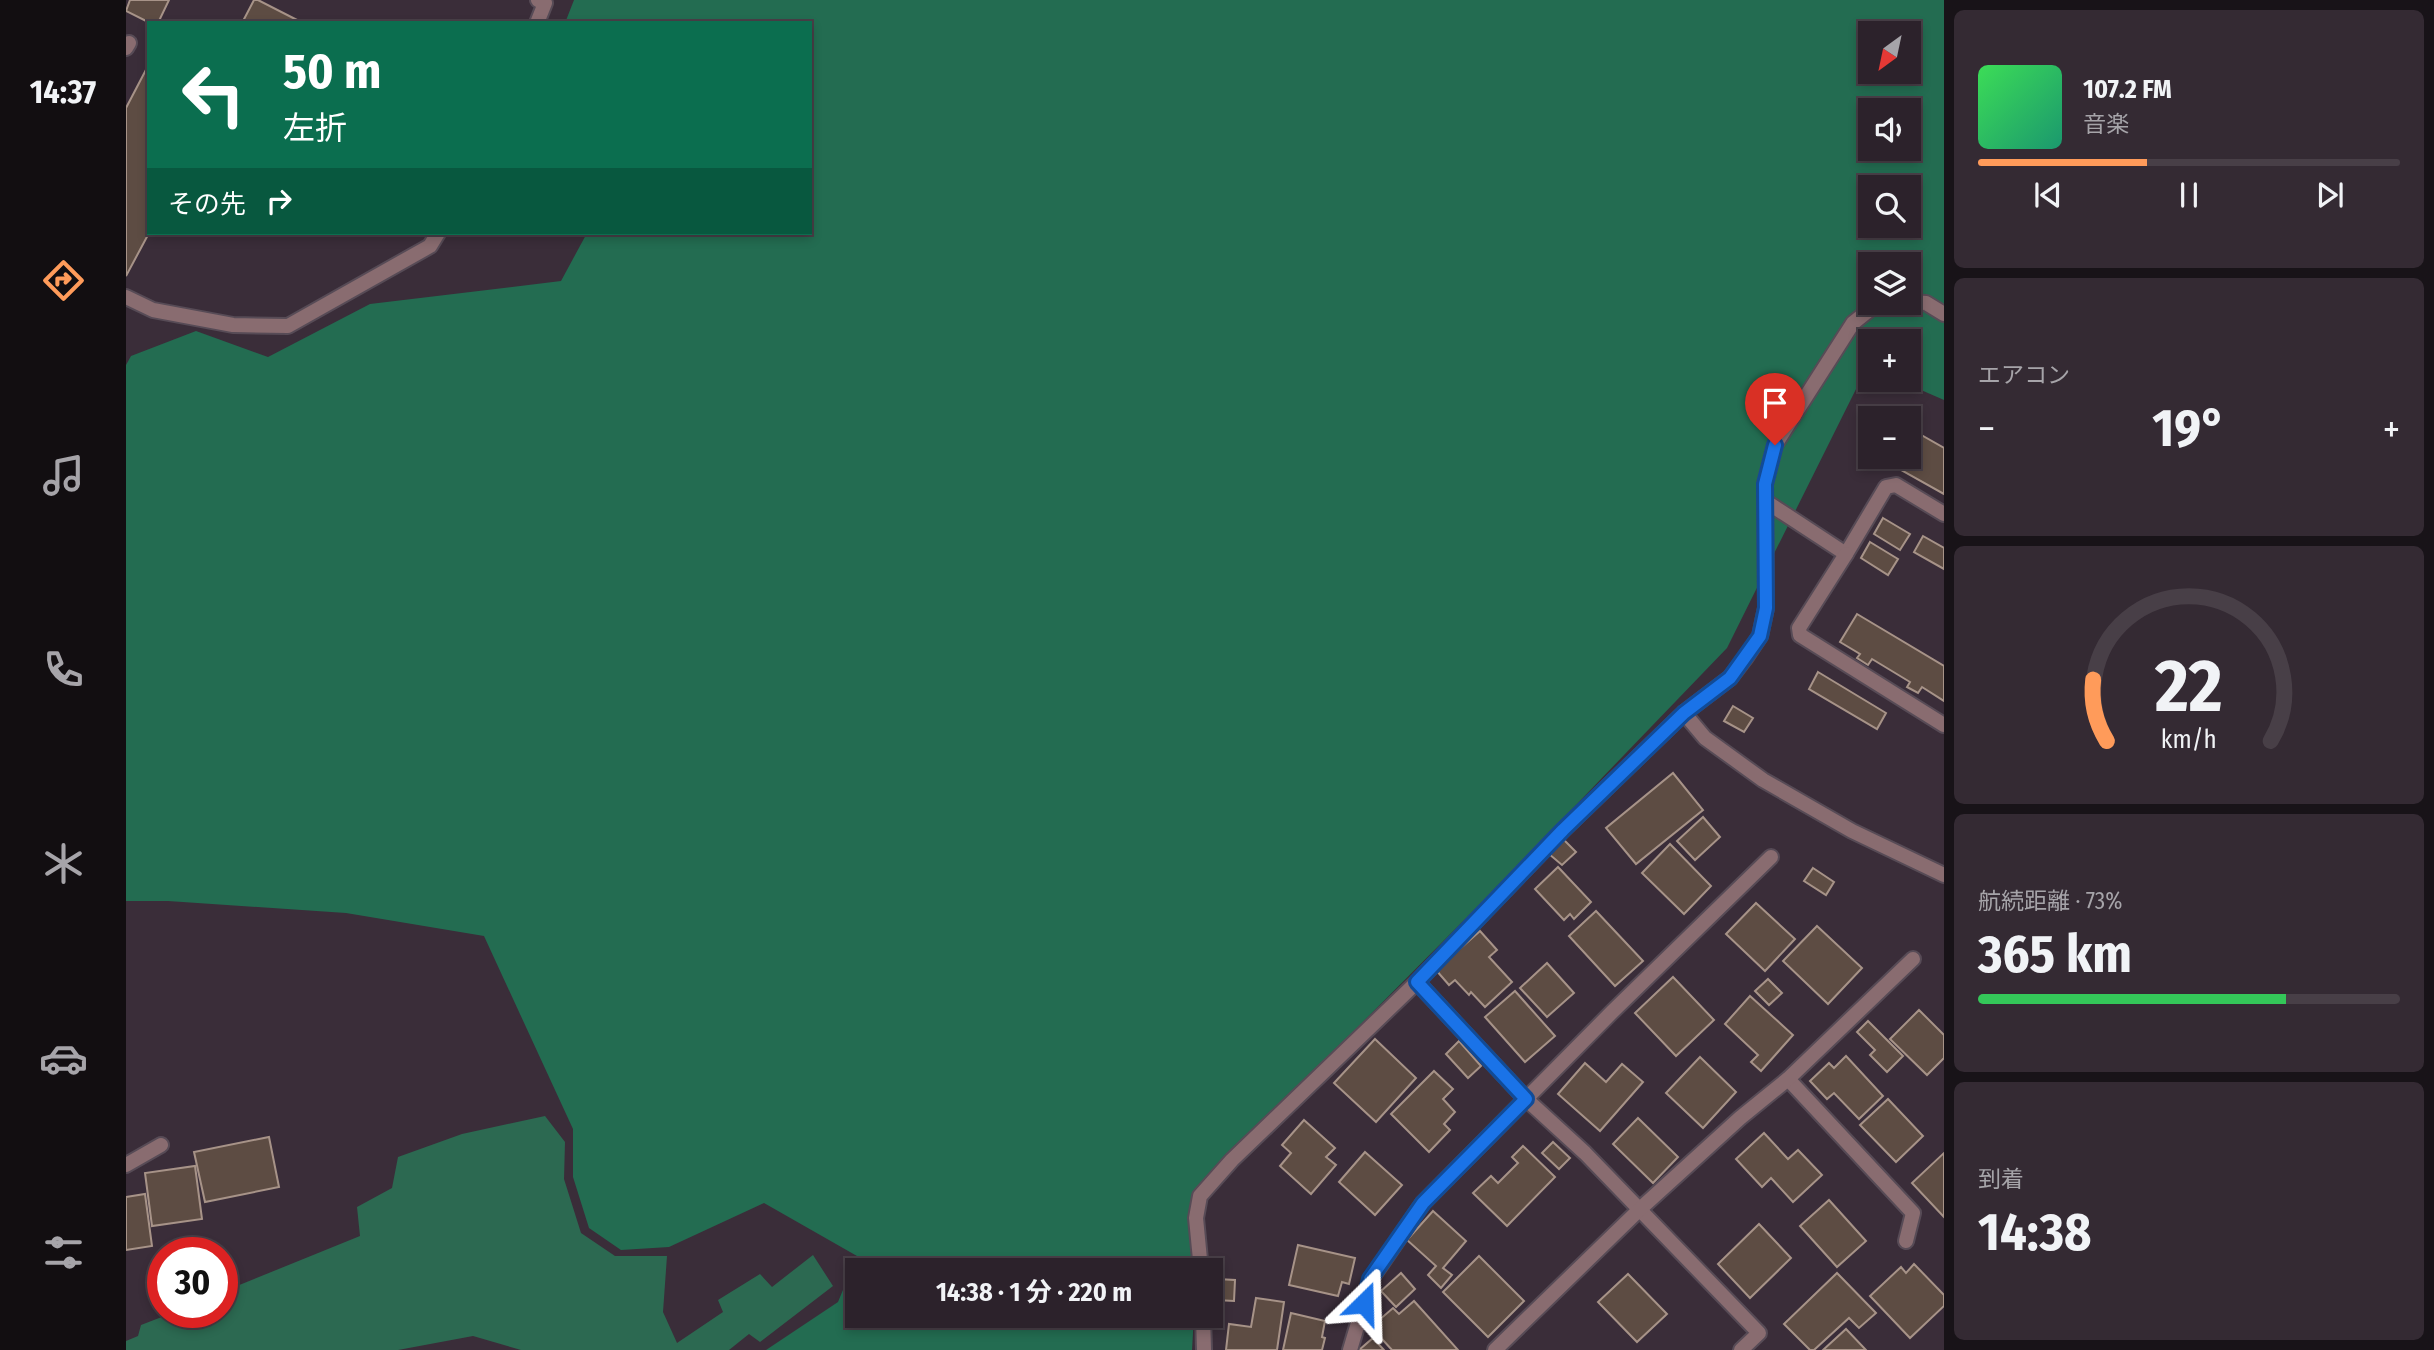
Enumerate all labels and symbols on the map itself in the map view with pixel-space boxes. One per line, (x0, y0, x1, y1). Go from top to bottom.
north arrow (1858, 21, 1922, 84)
pin (1745, 373, 1805, 445)
speed limit sign: 30 (147, 1237, 238, 1328)
position arrow (1327, 1266, 1401, 1340)

